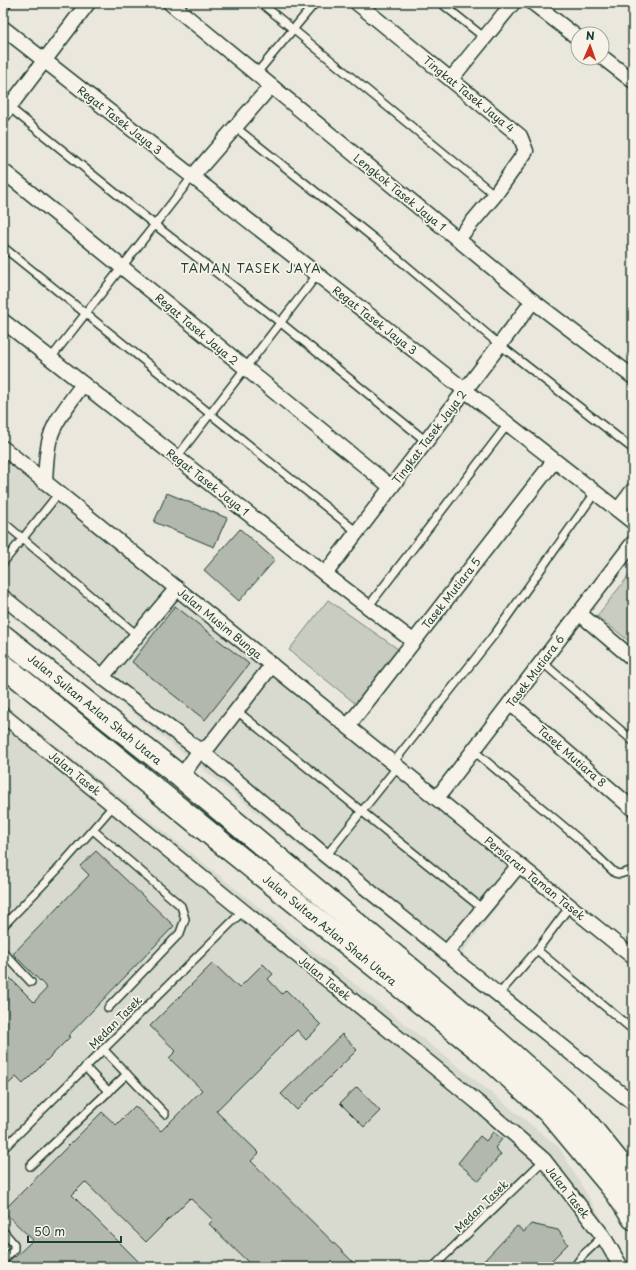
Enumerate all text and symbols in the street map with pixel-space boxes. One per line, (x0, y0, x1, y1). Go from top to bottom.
north arrow (570, 26, 610, 66)
text: N (586, 27, 595, 44)
street label: Tingkat Tasek Jaya 4 (419, 52, 519, 136)
street label: Regat Tasek Jaya 3 (74, 82, 166, 158)
street label: Lengkok Tasek Jaya 1 (350, 149, 450, 235)
district label: TAMAN TASEK JAYA (181, 259, 321, 277)
street label: Regat Tasek Jaya 3 (329, 282, 421, 358)
street label: Regat Tasek Jaya 2 (152, 289, 242, 369)
street label: Tingkat Tasek Jaya 2 (388, 386, 470, 488)
street label: Regat Tasek Jaya 1 (163, 444, 253, 520)
street label: Tasek Mutiara 5 (417, 553, 485, 633)
street label: Jalan Musim Bunga (174, 583, 266, 663)
street label: Tasek Mutiara 6 (502, 631, 568, 711)
street label: Jalan Sultan Azlan Shah Utara (24, 650, 166, 769)
street label: Tasek Mutiara 8 (534, 721, 610, 791)
street label: Jalan Tasek (45, 747, 105, 800)
street label: Persiaran Taman Tasek (481, 832, 589, 924)
street label: Jalan Sultan Azlan Shah Utara (259, 871, 401, 990)
street label: Jalan Tasek (295, 952, 355, 1005)
street label: Medan Tasek (84, 991, 146, 1053)
street label: Jalan Tasek (542, 1162, 594, 1222)
street label: Medan Tasek (450, 1176, 512, 1236)
scale bar (28, 1218, 121, 1244)
text: 50 m (34, 1222, 65, 1240)

